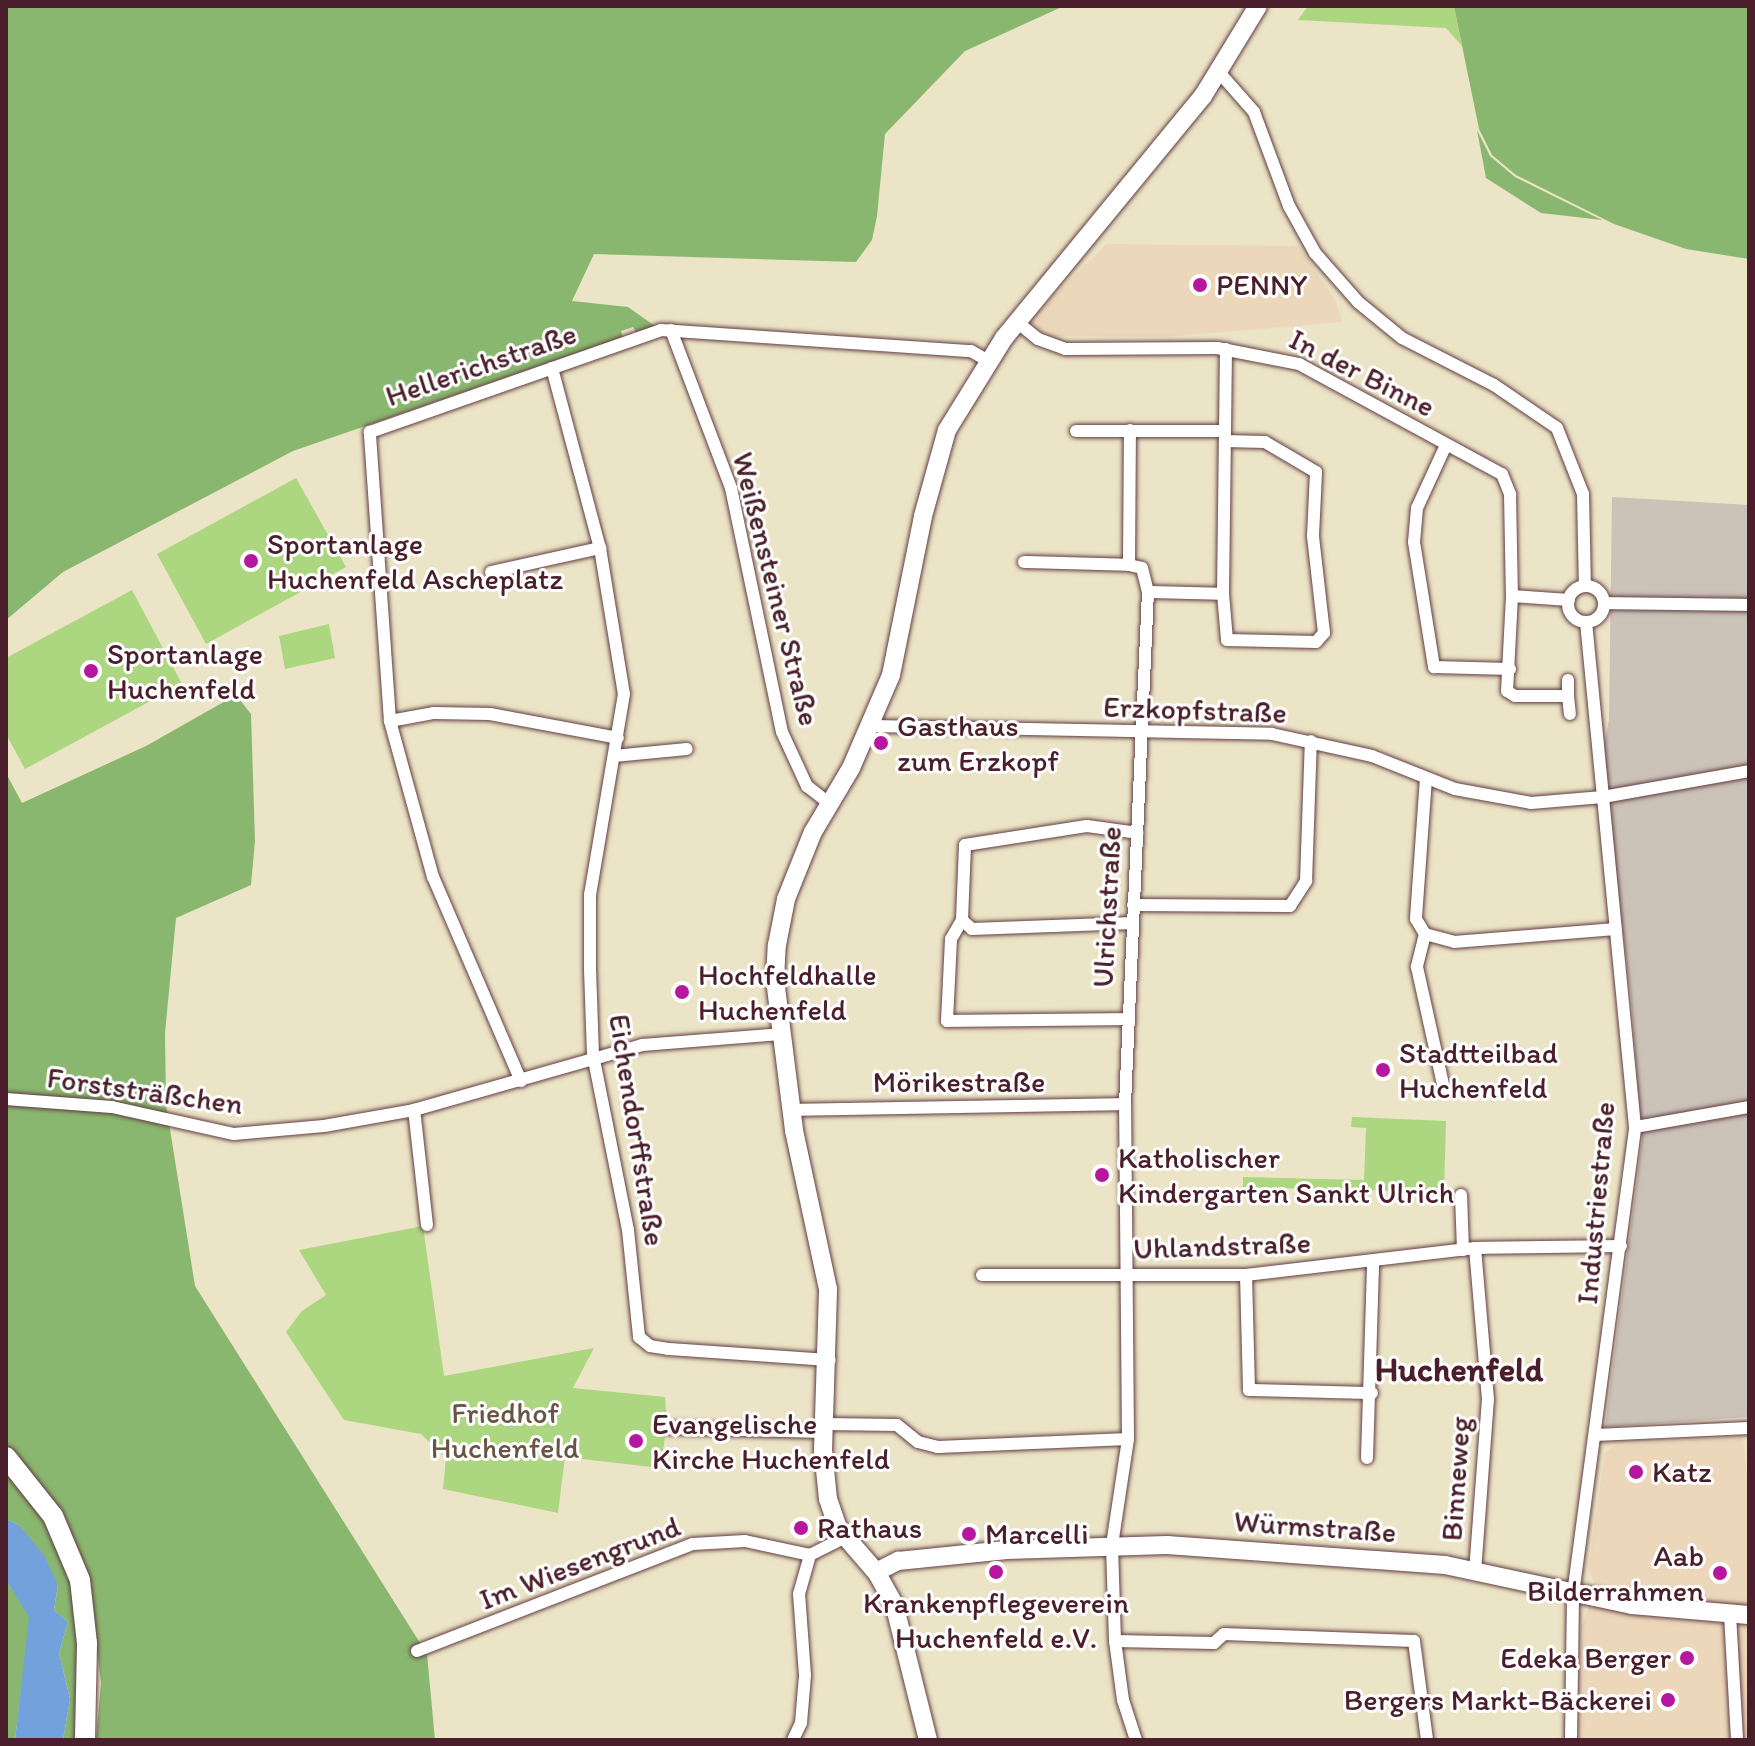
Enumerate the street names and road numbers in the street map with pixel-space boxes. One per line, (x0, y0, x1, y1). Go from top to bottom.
street label: Hellerichstraße (381, 315, 581, 415)
street label: In der Binne (1283, 321, 1441, 425)
street label: Weißensteiner Straße (725, 449, 827, 729)
street label: Erzkopfstraße (1103, 689, 1287, 731)
street label: Ulrichstraße (1085, 825, 1129, 989)
street label: Eichendorffstraße (601, 1012, 673, 1248)
street label: Forststräßchen (45, 1059, 245, 1123)
street label: Mörikestraße (873, 1064, 1045, 1100)
street label: Industriestraße (1569, 1100, 1623, 1306)
street label: Uhlandstraße (1132, 1225, 1312, 1267)
street label: Binneweg (1434, 1416, 1478, 1542)
street label: Würmstraße (1233, 1503, 1397, 1551)
street label: Im Wiesengrund (475, 1508, 685, 1618)

